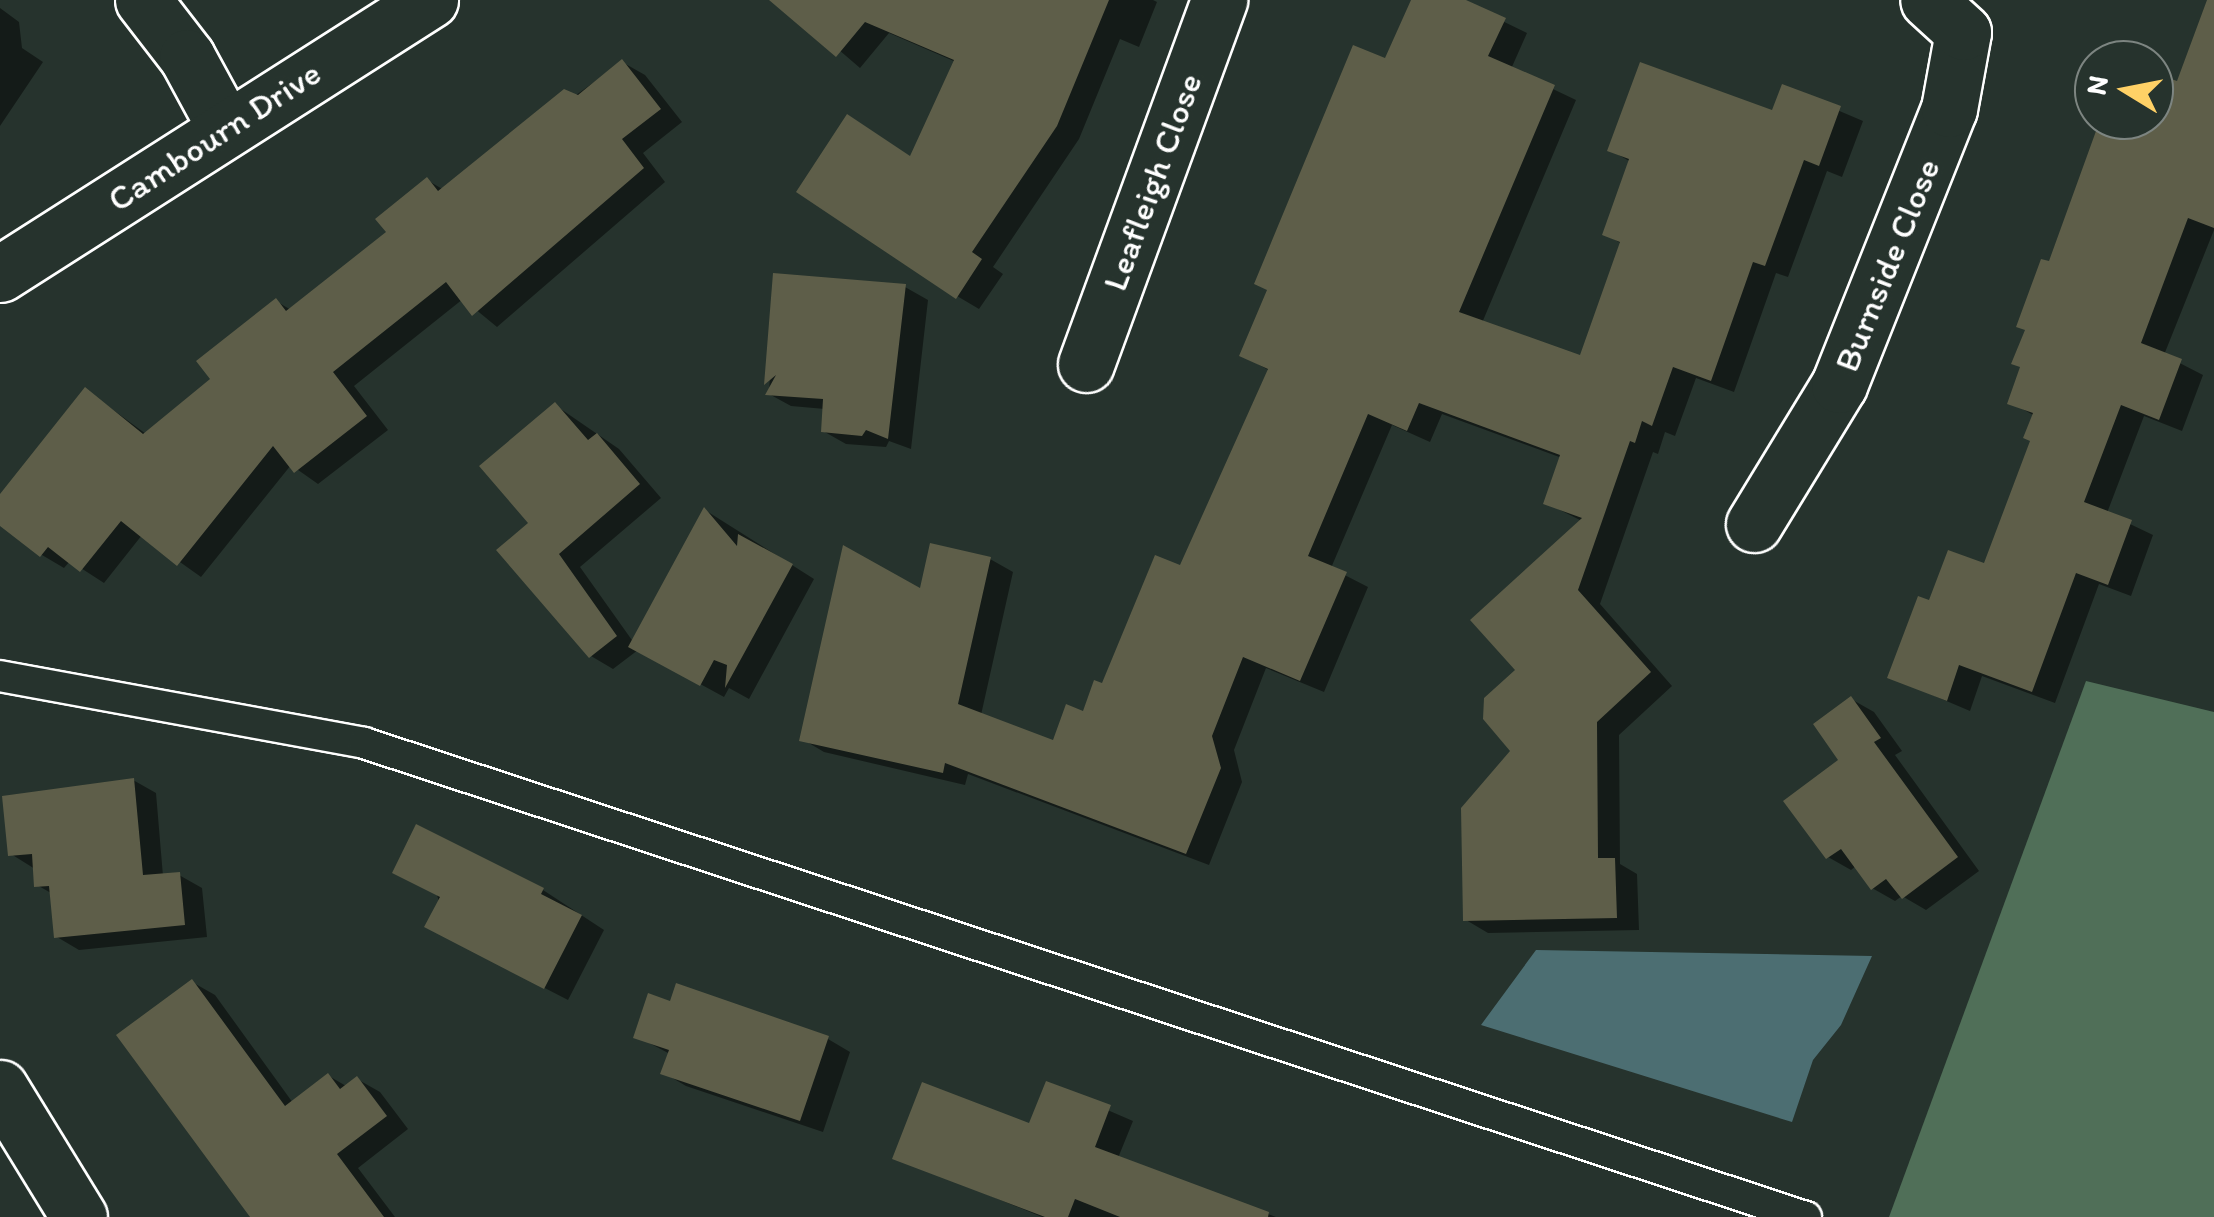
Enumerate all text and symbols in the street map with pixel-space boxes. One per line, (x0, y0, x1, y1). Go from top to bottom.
north arrow (2074, 40, 2174, 140)
street label: Cambourn Drive (99, 51, 329, 221)
street label: Leafleigh Close (1093, 68, 1211, 296)
text: N (2078, 73, 2115, 97)
street label: Burnside Close (1825, 152, 1949, 378)

